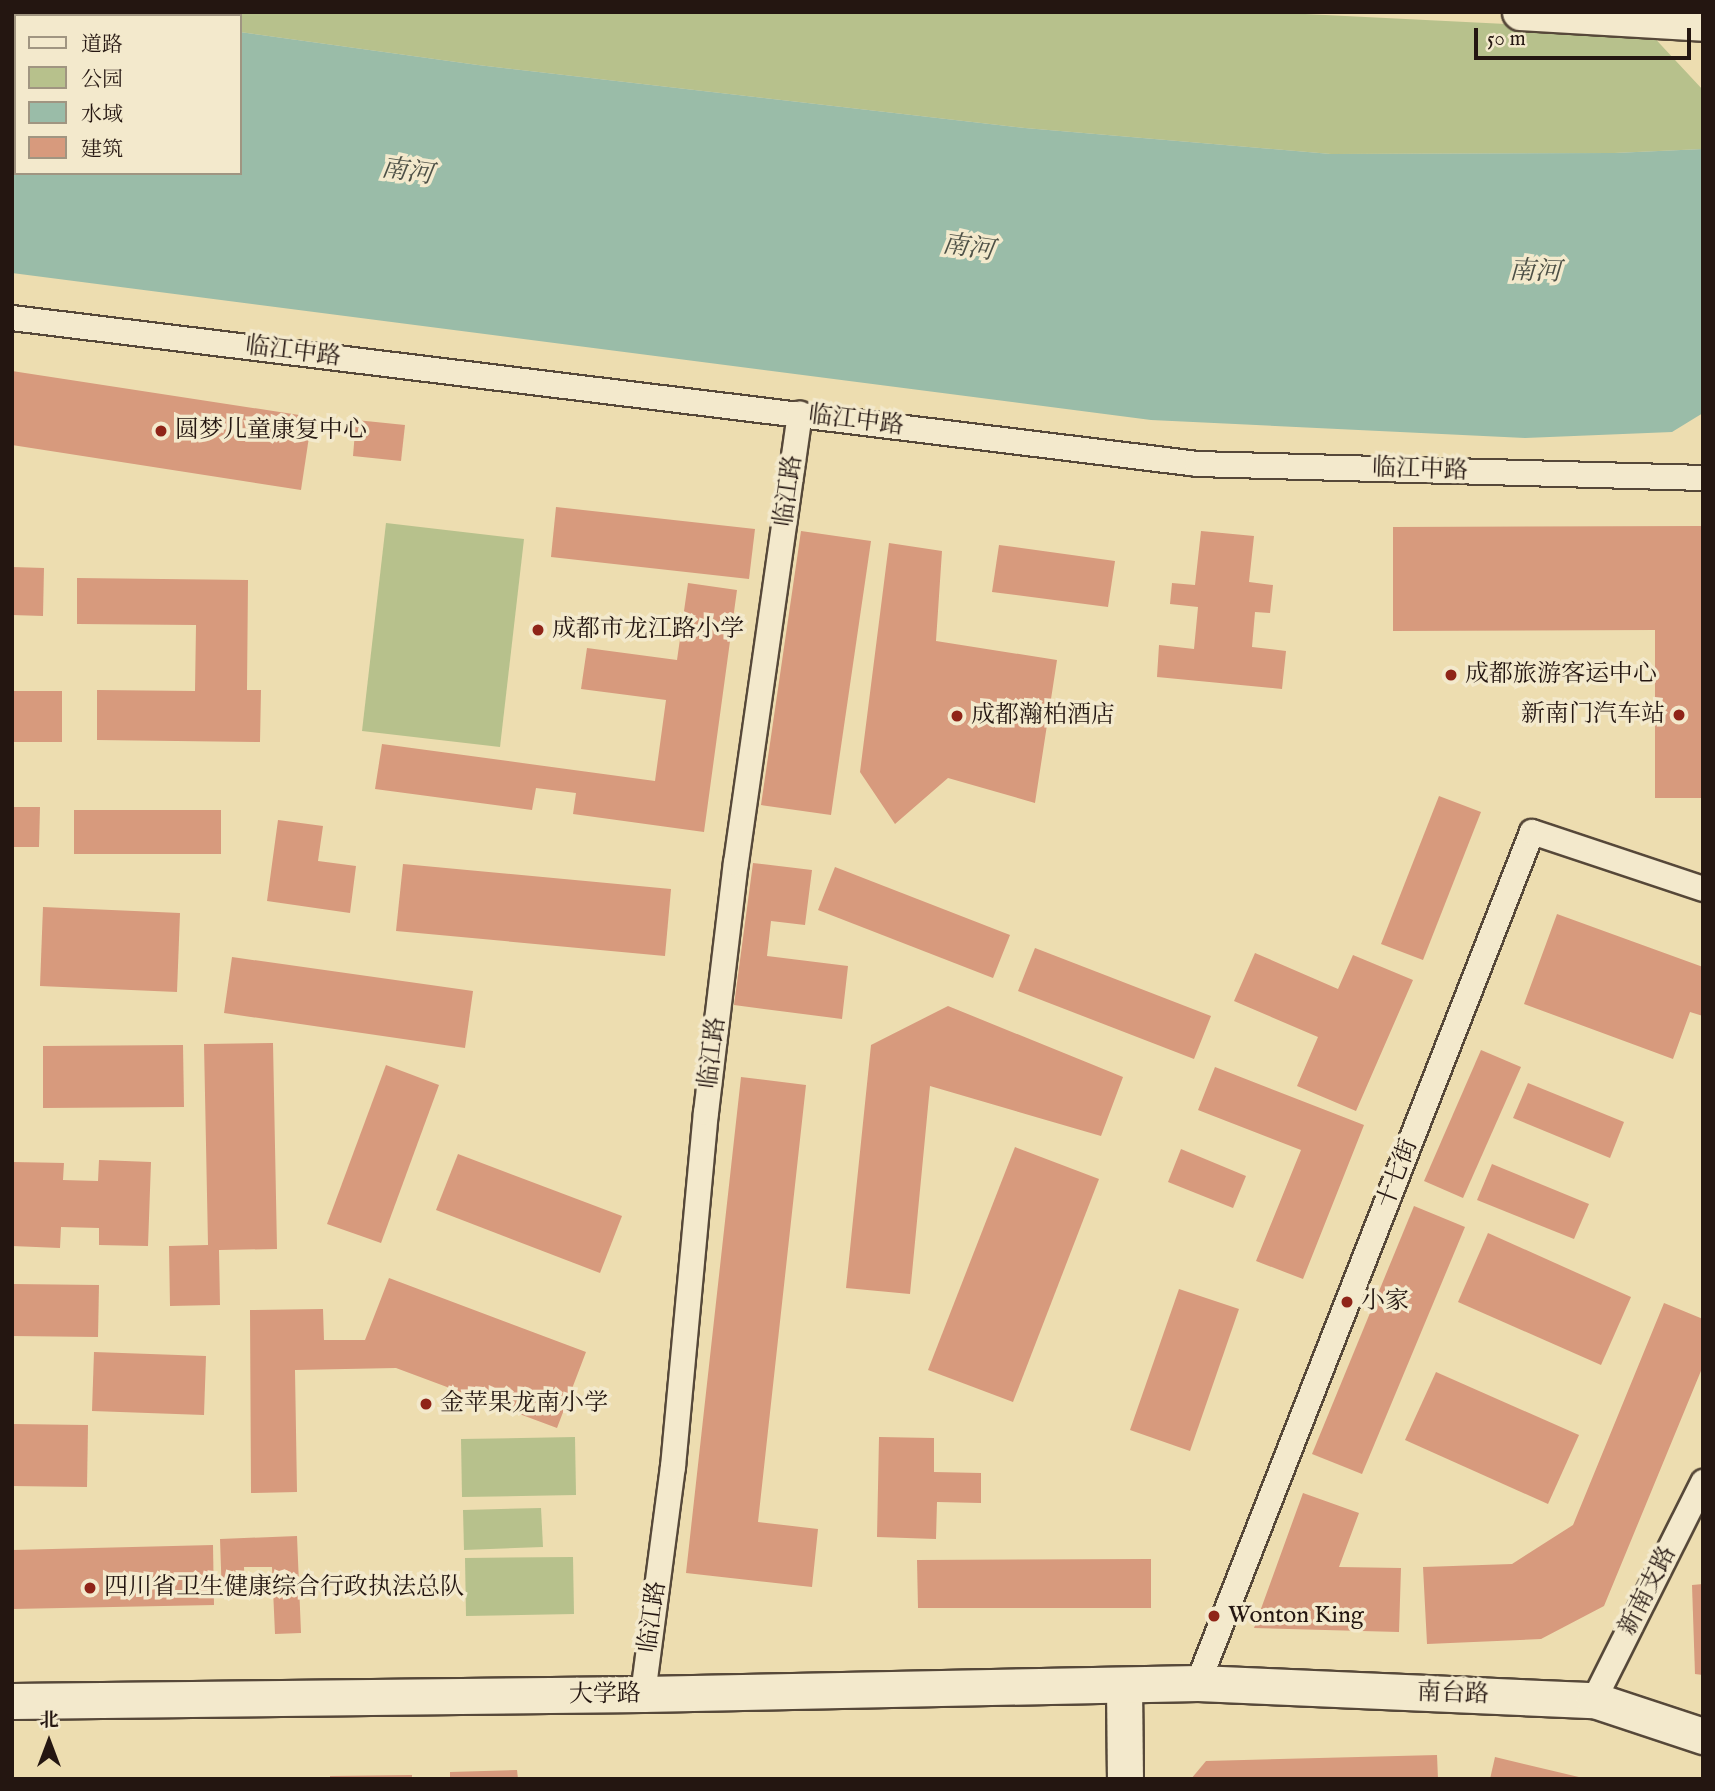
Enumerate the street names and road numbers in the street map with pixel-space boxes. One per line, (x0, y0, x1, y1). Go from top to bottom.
street label: 临江中路 (244, 332, 342, 372)
street label: 临江中路 (807, 401, 905, 441)
street label: 临江路 (770, 453, 808, 529)
street label: 临江中路 (1372, 454, 1468, 486)
street label: 临江路 (694, 1016, 732, 1090)
street label: 十七街 (1372, 1135, 1424, 1213)
street label: 新南支路 (1613, 1542, 1683, 1640)
street label: 临江路 (634, 1579, 672, 1655)
street label: 南台路 (1417, 1678, 1489, 1710)
street label: 大学路 (569, 1680, 641, 1710)

